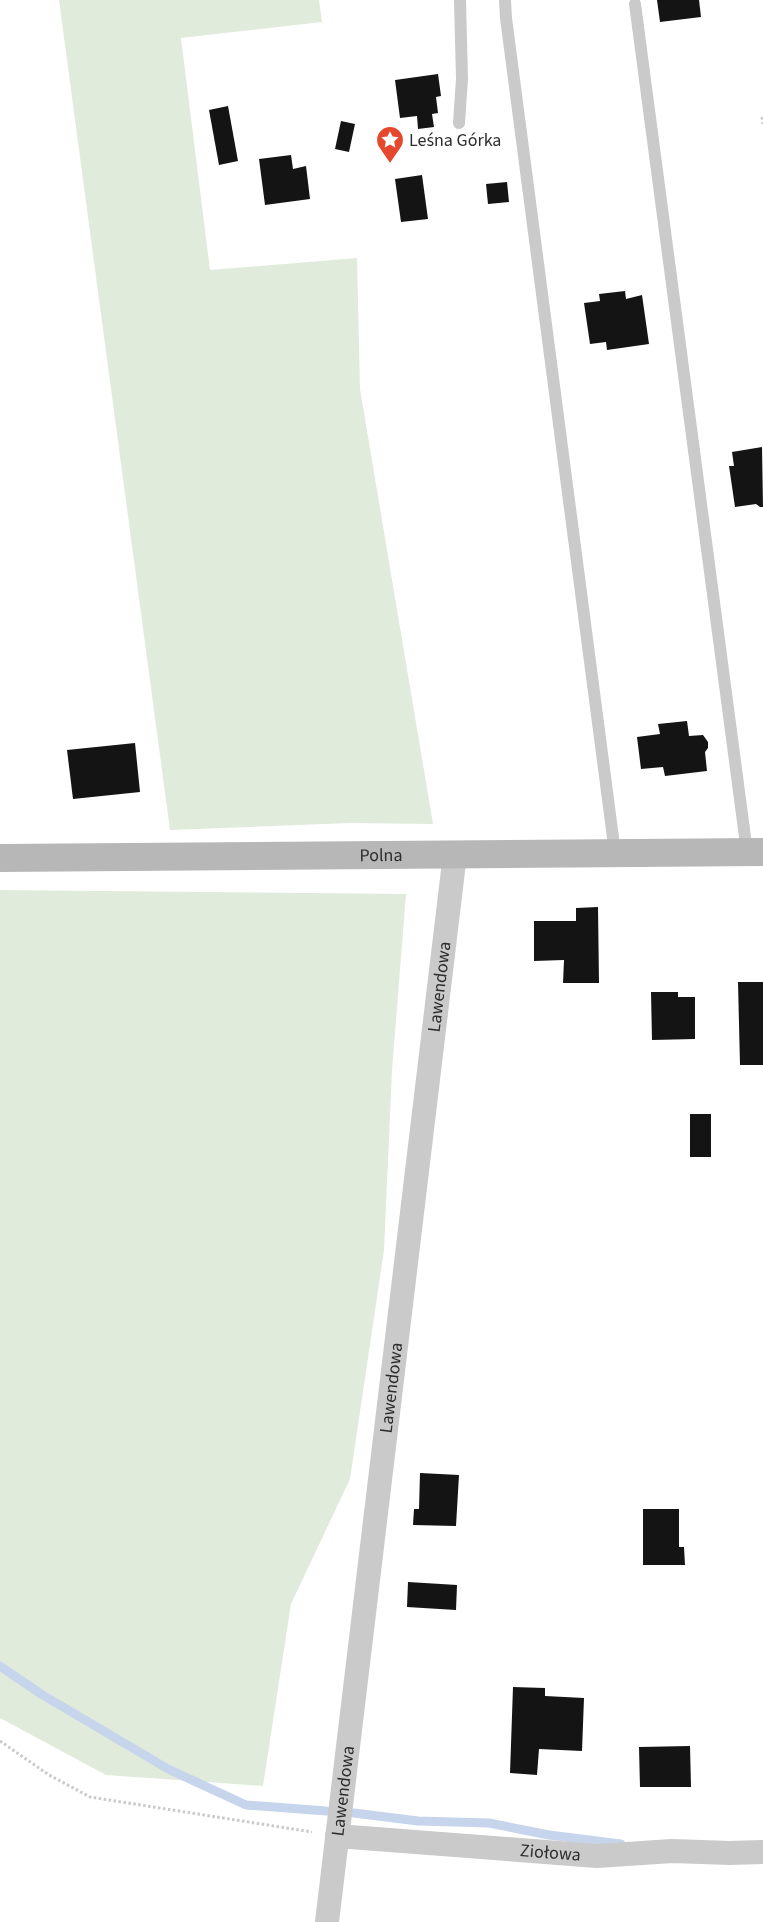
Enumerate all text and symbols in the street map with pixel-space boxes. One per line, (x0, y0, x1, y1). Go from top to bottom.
place icon: Leśna Górka (375, 125, 405, 164)
place label: Leśna Górka (409, 128, 501, 153)
street label: Polna (359, 842, 403, 868)
street label: Lawendowa (421, 940, 457, 1033)
street label: Lawendowa (373, 1341, 409, 1435)
street label: Lawendowa (325, 1744, 361, 1838)
street label: Ziołowa (519, 1838, 582, 1867)

